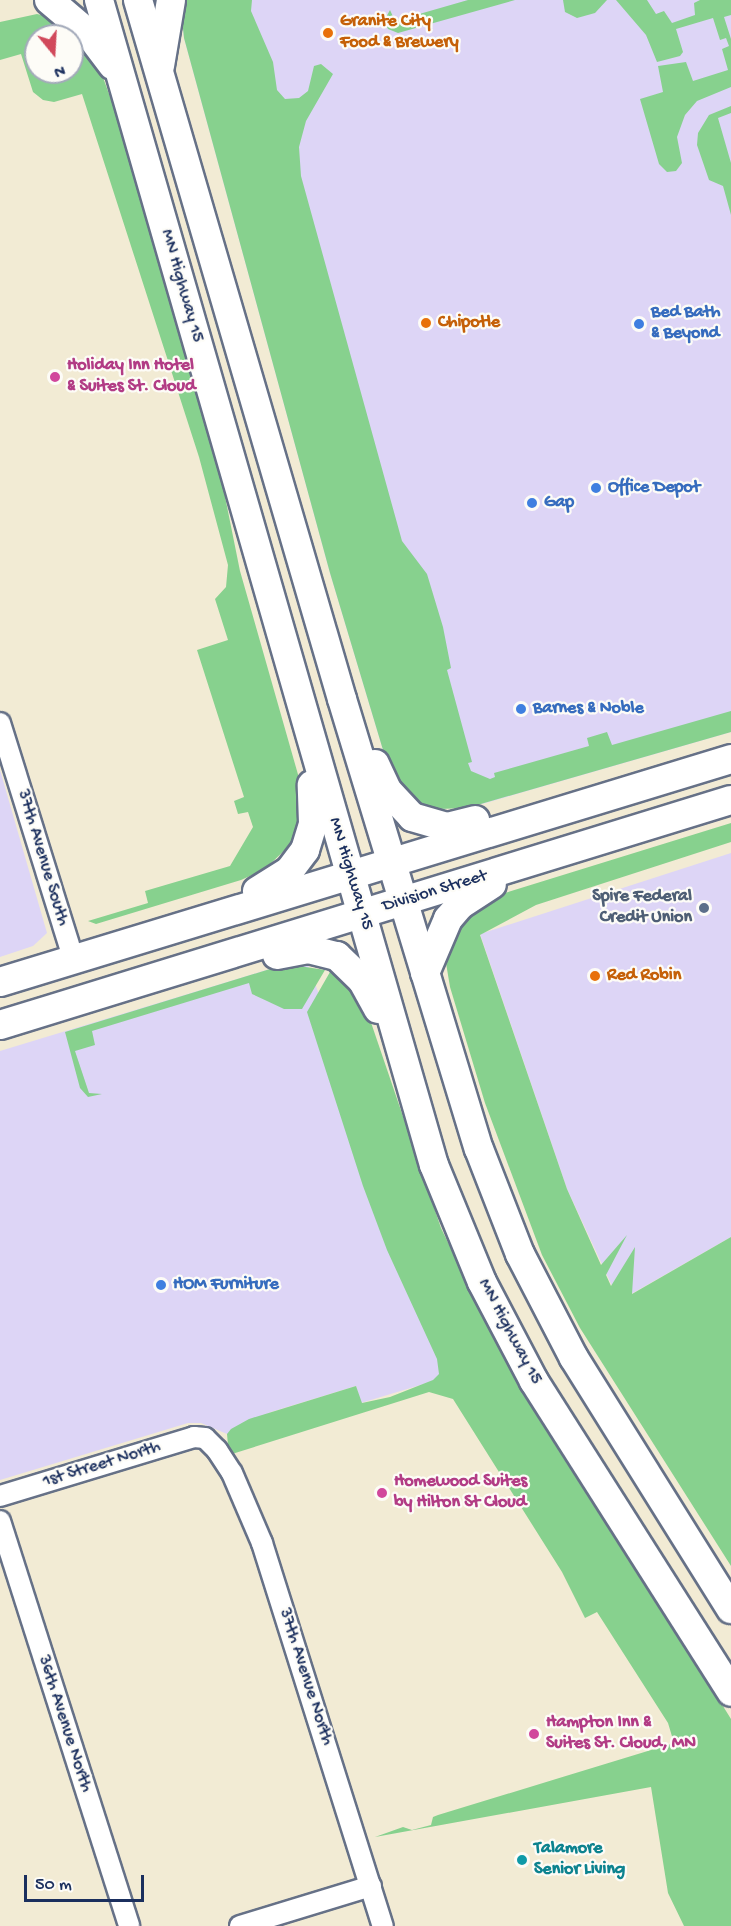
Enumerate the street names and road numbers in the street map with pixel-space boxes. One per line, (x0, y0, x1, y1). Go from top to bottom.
street label: MN Highway 15 (155, 227, 207, 345)
street label: 37th Avenue South (11, 787, 73, 929)
street label: MN Highway 15 (323, 815, 377, 933)
street label: Division Street (380, 866, 490, 918)
street label: MN Highway 15 (472, 1276, 546, 1388)
street label: 1st Street North (40, 1437, 164, 1493)
street label: 37th Avenue North (273, 1606, 337, 1748)
street label: 36th Avenue North (32, 1653, 96, 1795)

